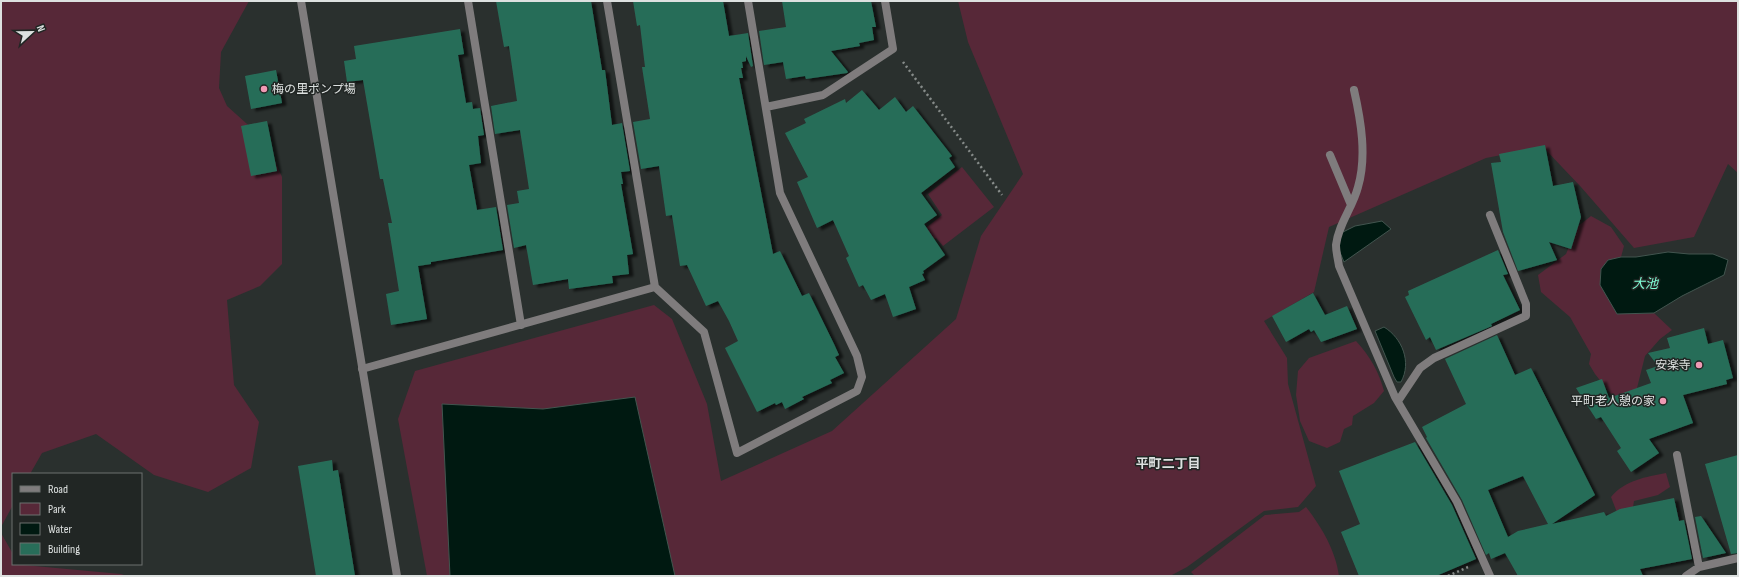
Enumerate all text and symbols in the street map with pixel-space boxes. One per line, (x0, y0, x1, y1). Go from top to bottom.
north arrow (12, 12, 52, 52)
text: N (34, 23, 48, 34)
place label: 梅の里ポンプ場 (272, 82, 356, 97)
marker: 梅の里ポンプ場 (259, 84, 269, 94)
water label: 大池 (1632, 276, 1660, 292)
place label: 安楽寺 (1655, 358, 1691, 373)
marker: 安楽寺 (1694, 360, 1704, 370)
place label: 平町老人憩の家 (1571, 394, 1655, 409)
marker: 平町老人憩の家 (1658, 396, 1668, 406)
district label: 平町二丁目 (1135, 456, 1201, 472)
legend (12, 473, 142, 565)
text: Road (48, 482, 68, 497)
text: Park (48, 502, 66, 517)
text: Water (48, 522, 72, 537)
text: Building (48, 542, 80, 557)

